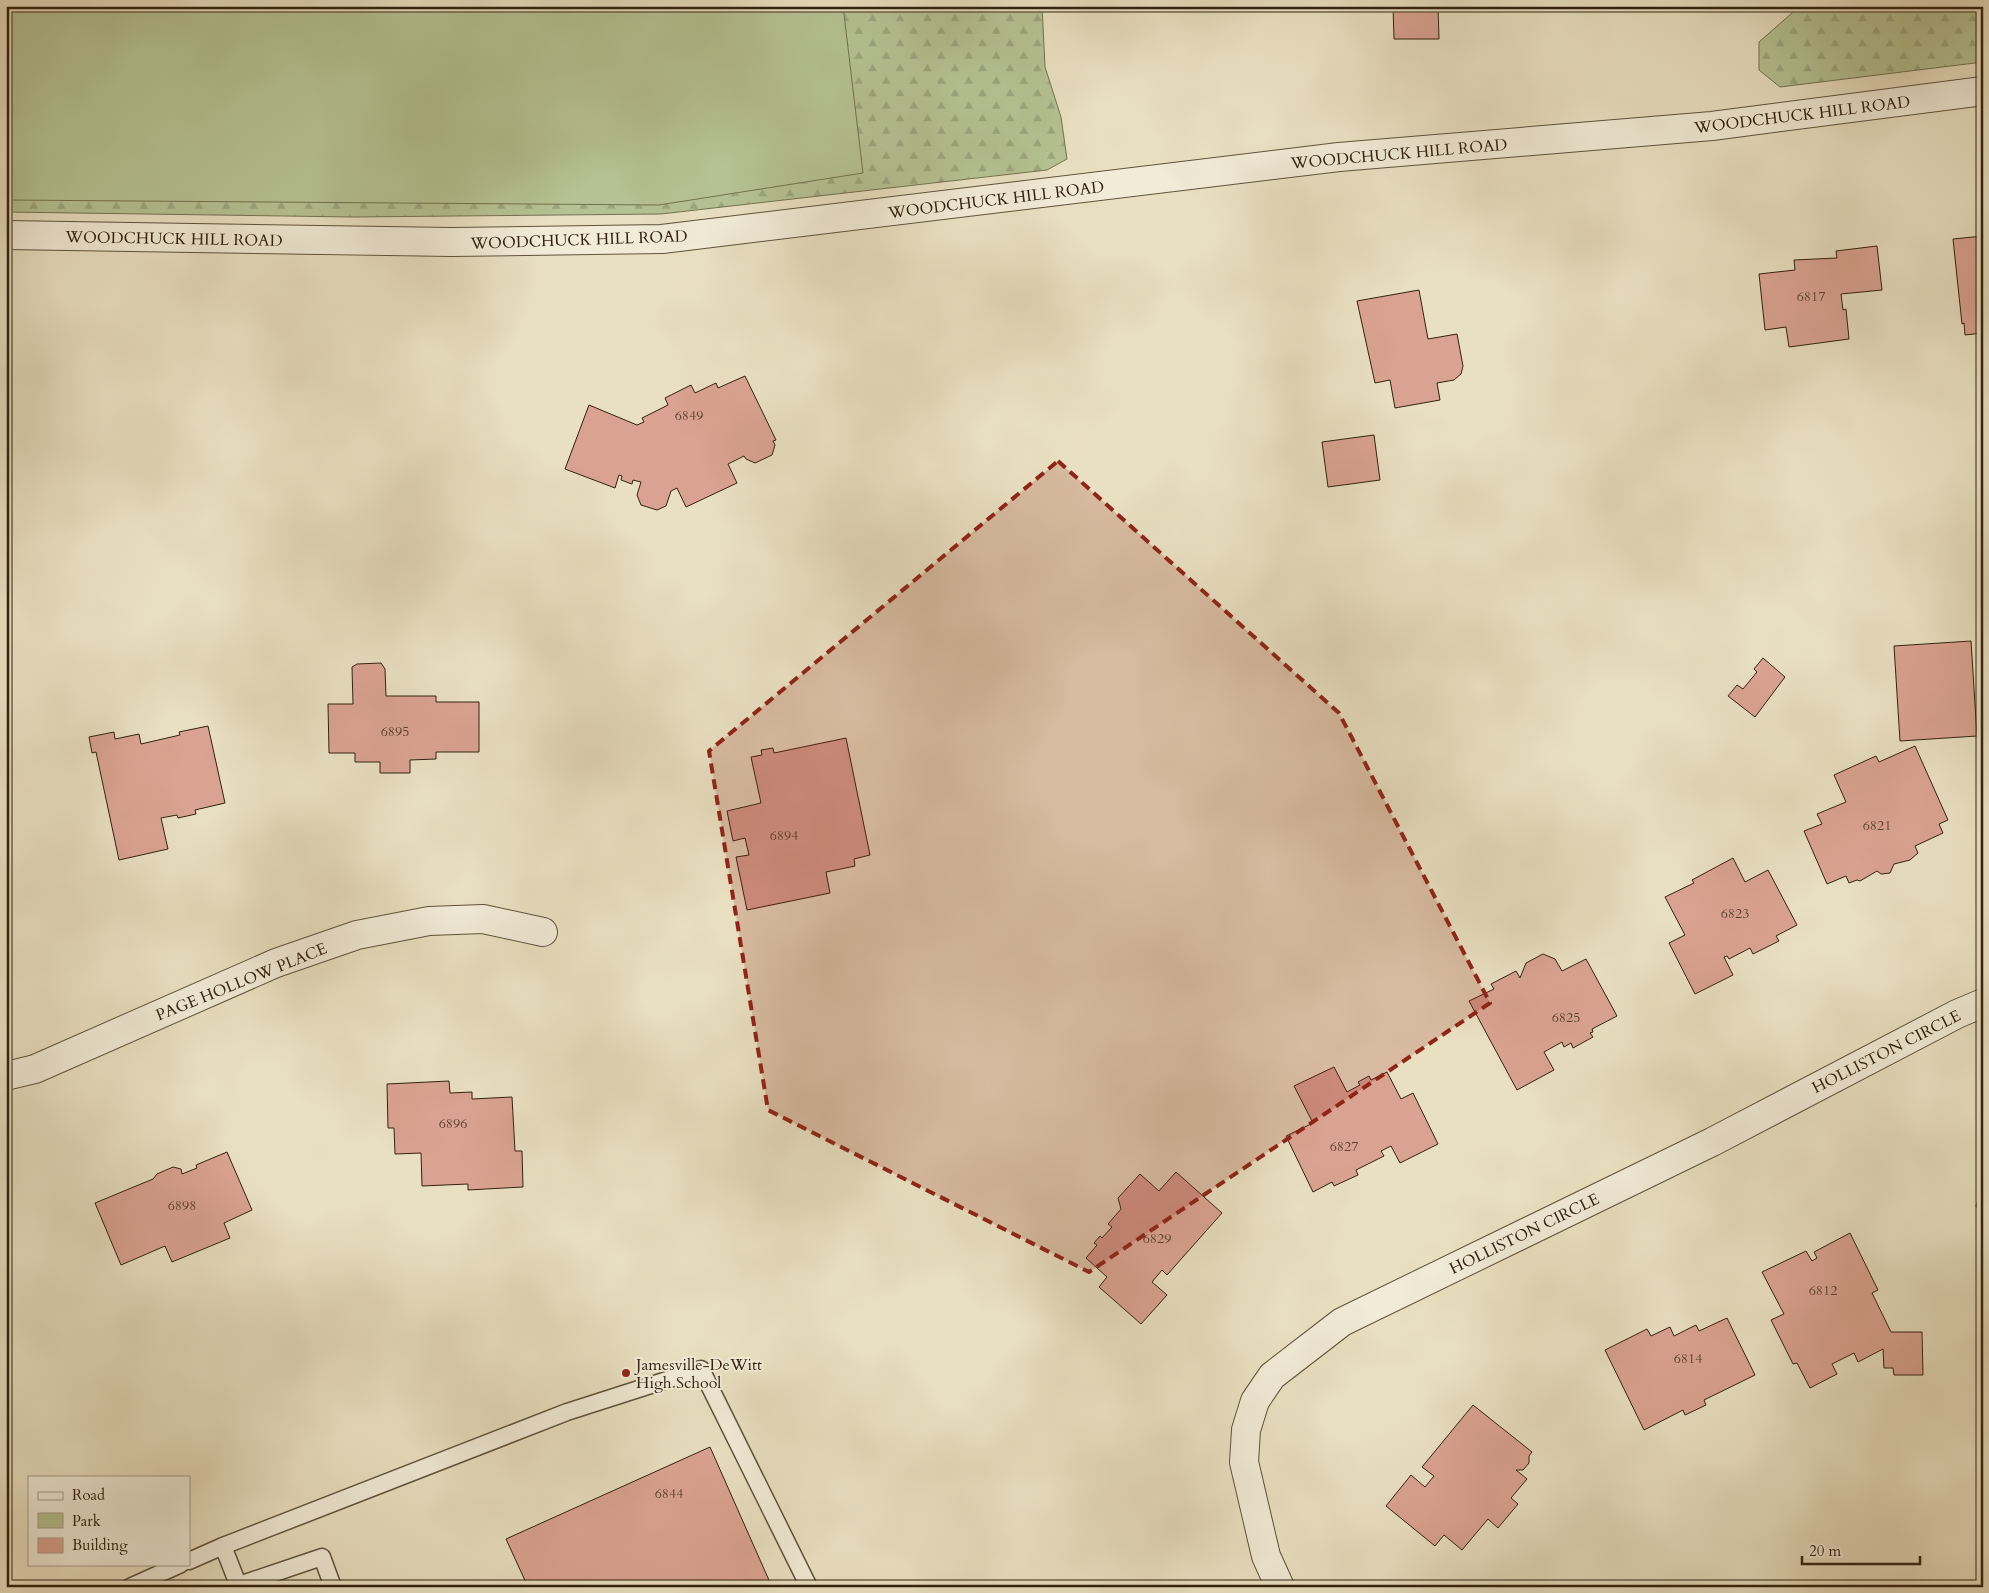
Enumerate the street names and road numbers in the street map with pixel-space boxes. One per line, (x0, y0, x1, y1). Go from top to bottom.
street label: WOODCHUCK HILL ROAD (1692, 91, 1911, 139)
street label: WOODCHUCK HILL ROAD (1289, 134, 1508, 175)
street label: WOODCHUCK HILL ROAD (886, 176, 1105, 224)
street label: WOODCHUCK HILL ROAD (469, 225, 688, 255)
street label: WOODCHUCK HILL ROAD (64, 226, 283, 252)
street label: PAGE HOLLOW PLACE (153, 937, 330, 1026)
street label: HOLLISTON CIRCLE (1808, 1005, 1965, 1099)
street label: HOLLISTON CIRCLE (1446, 1188, 1603, 1280)

